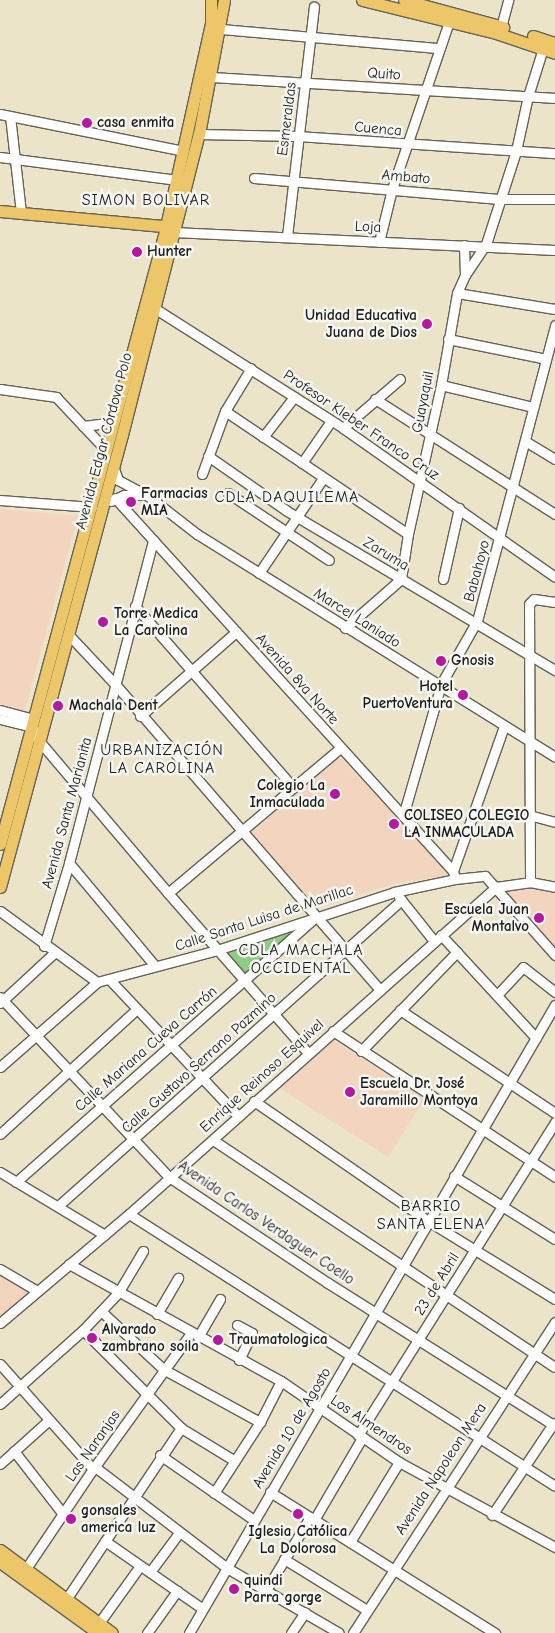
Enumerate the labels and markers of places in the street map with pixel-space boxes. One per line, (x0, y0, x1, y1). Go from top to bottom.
place label: casa enmita (97, 114, 174, 132)
marker: casa enmita (81, 117, 93, 129)
place label: Hunter (147, 243, 192, 261)
marker: Hunter (131, 246, 143, 258)
place label: Unidad Educativa Juana de Dios (305, 306, 417, 341)
marker: Unidad Educativa Juana de Dios (421, 318, 433, 330)
place label: Farmacias MIA (141, 484, 208, 519)
marker: Farmacias MIA (125, 496, 137, 508)
place label: Torre Medica La Carolina (114, 604, 198, 639)
marker: Torre Medica La Carolina (96, 615, 110, 629)
place label: Gnosis (451, 652, 494, 670)
marker: Gnosis (435, 655, 447, 667)
place label: Hotel PuertoVentura (363, 677, 453, 712)
marker: Hotel PuertoVentura (457, 689, 469, 701)
place label: Machala Dent (69, 697, 158, 715)
marker: Machala Dent (51, 699, 65, 713)
place label: Colegio La Inmaculada (250, 776, 325, 811)
marker: Colegio La Inmaculada (329, 788, 341, 800)
place label: COLISEO COLEGIO LA INMACULADA (404, 806, 529, 841)
marker: COLISEO COLEGIO LA INMACULADA (388, 818, 400, 830)
place label: Escuela Juan Montalvo (444, 900, 529, 935)
marker: Escuela Juan Montalvo (533, 912, 545, 924)
place label: Escuela Dr. José Jaramillo Montoya (360, 1074, 478, 1109)
marker: Escuela Dr. José Jaramillo Montoya (344, 1086, 356, 1098)
place label: Alvarado zambrano soila (102, 1320, 199, 1355)
place label: Traumatologica (229, 1331, 328, 1349)
marker: Alvarado zambrano soila (86, 1332, 98, 1344)
marker: Traumatologica (211, 1333, 225, 1347)
place label: gonsales america luz (81, 1501, 155, 1536)
marker: Iglesia Católica La Dolorosa (292, 1508, 304, 1520)
marker: gonsales america luz (65, 1513, 77, 1525)
place label: Iglesia Católica La Dolorosa (249, 1522, 347, 1557)
place label: quindi Parra gorge (244, 1571, 322, 1606)
marker: quindi Parra gorge (228, 1583, 240, 1595)

